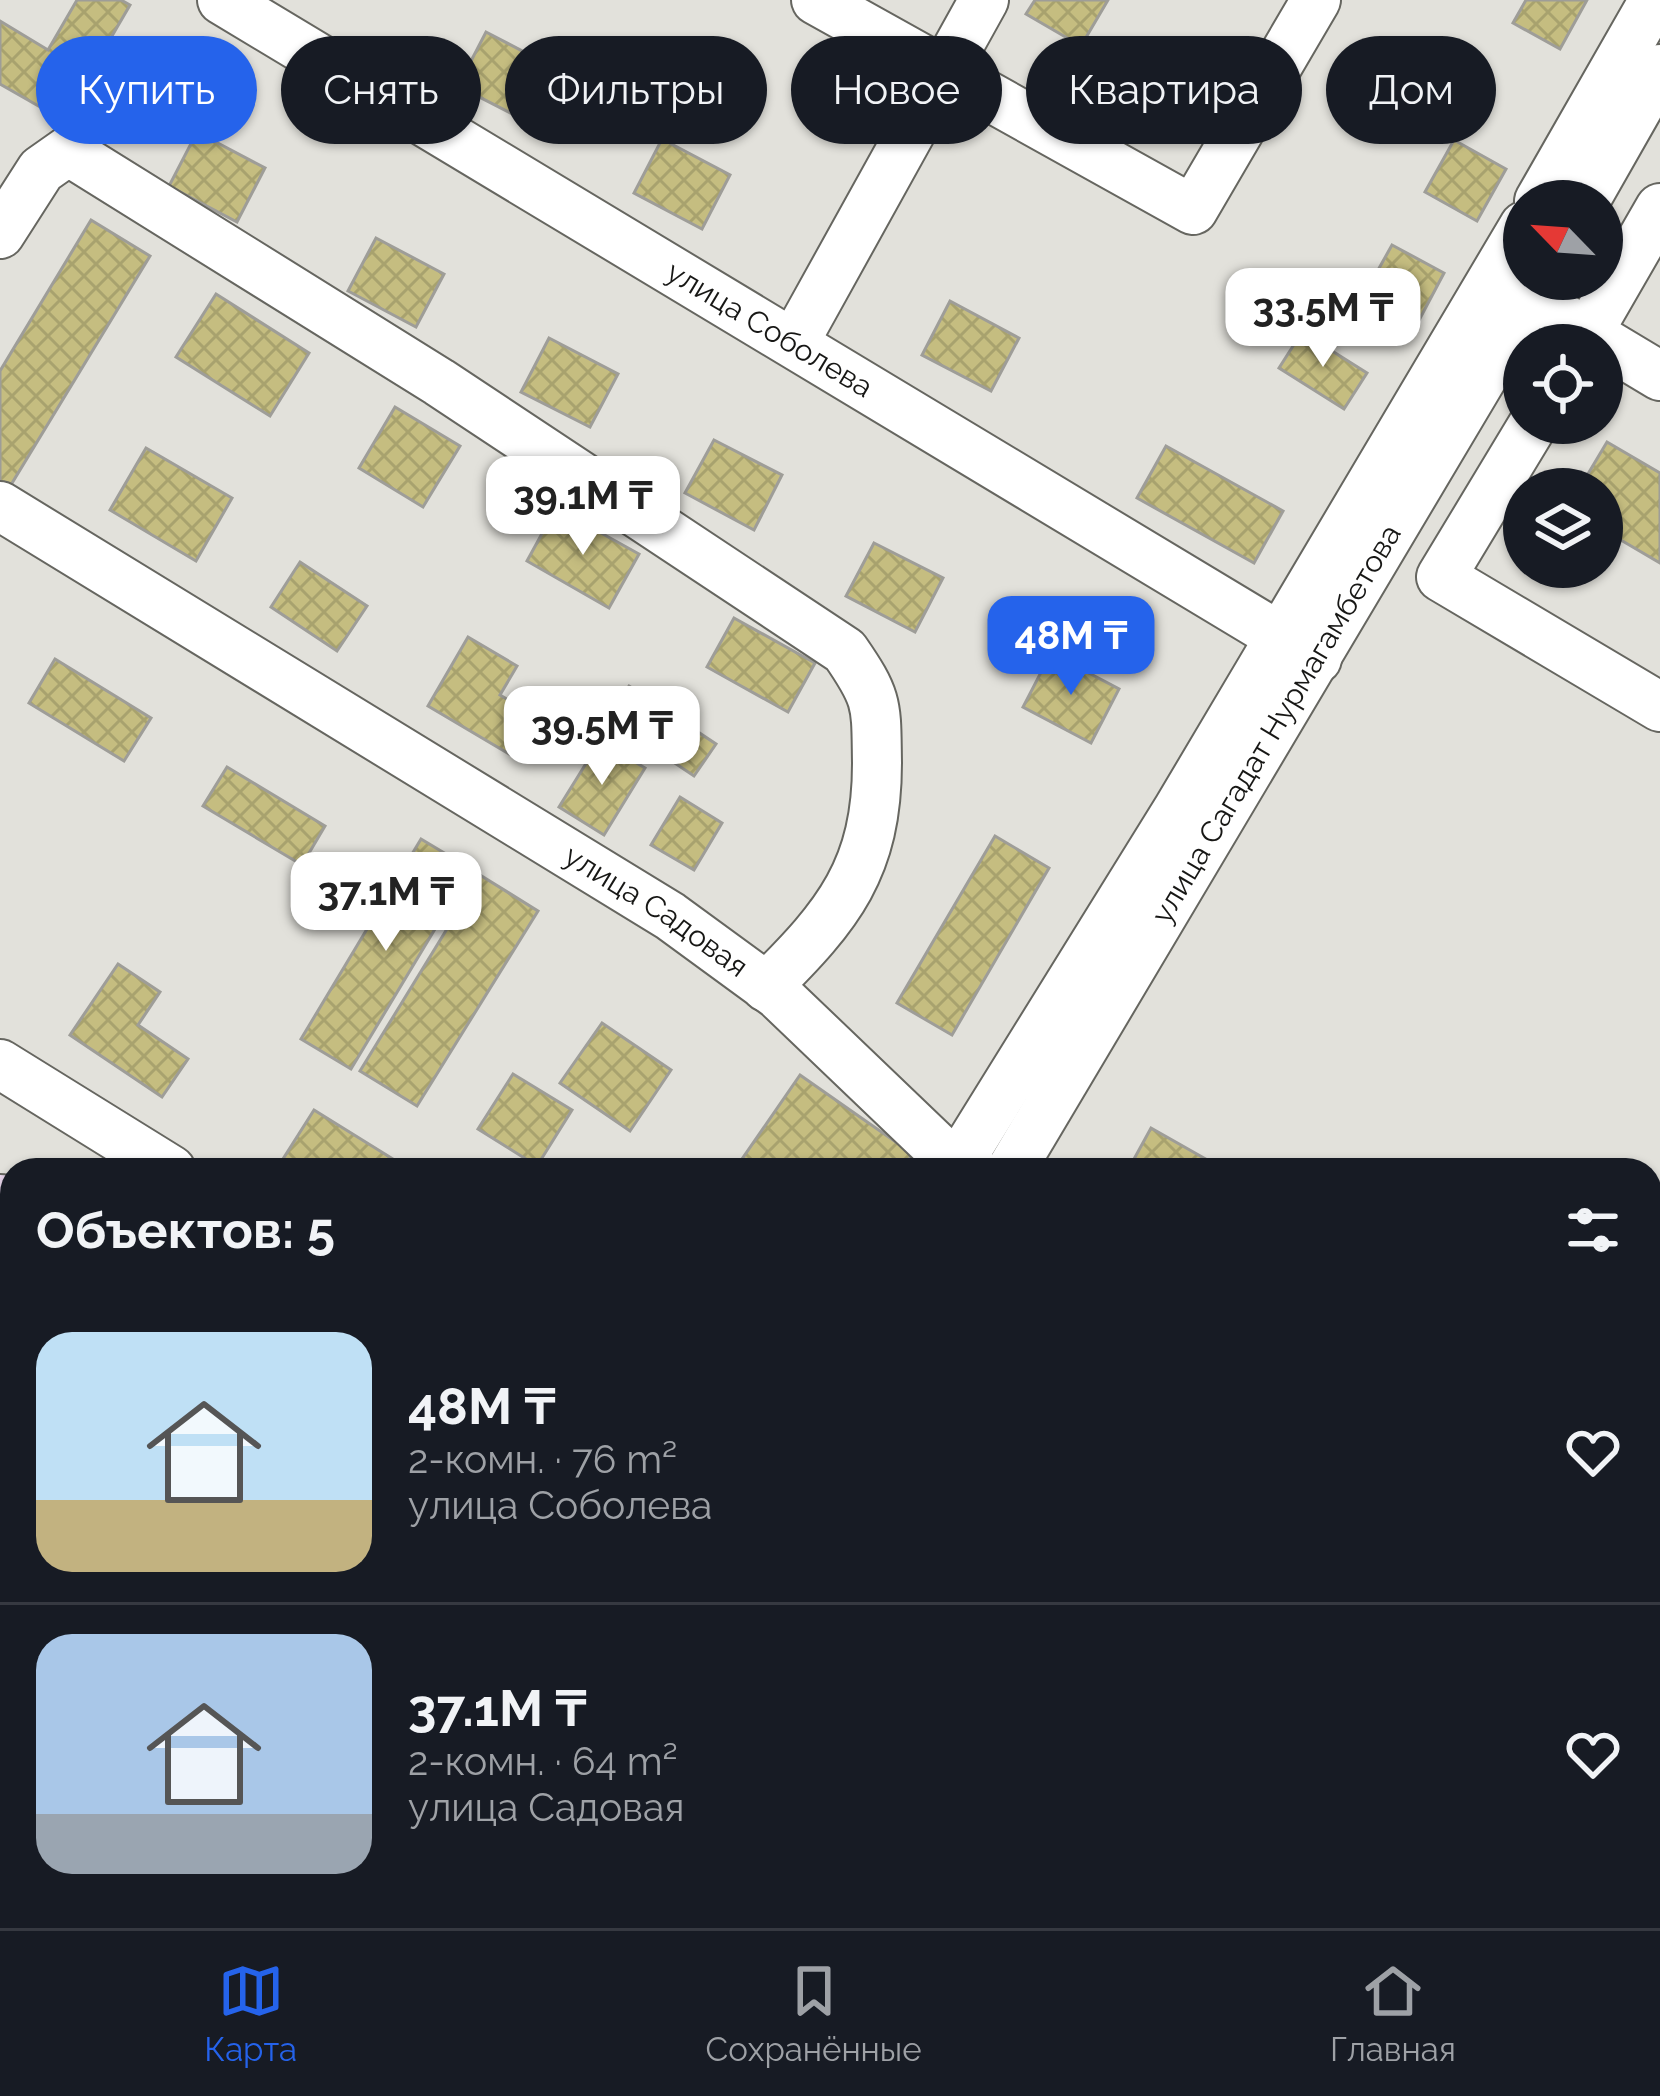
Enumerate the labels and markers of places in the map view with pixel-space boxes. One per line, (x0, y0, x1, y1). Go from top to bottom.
pin: 33.5M ₸ (1212, 268, 1434, 370)
pin: 39.1M ₸ (472, 456, 694, 558)
pin: 48M ₸ (987, 596, 1155, 698)
pin: 39.5M ₸ (491, 686, 713, 788)
pin: 37.1M ₸ (275, 852, 497, 954)

